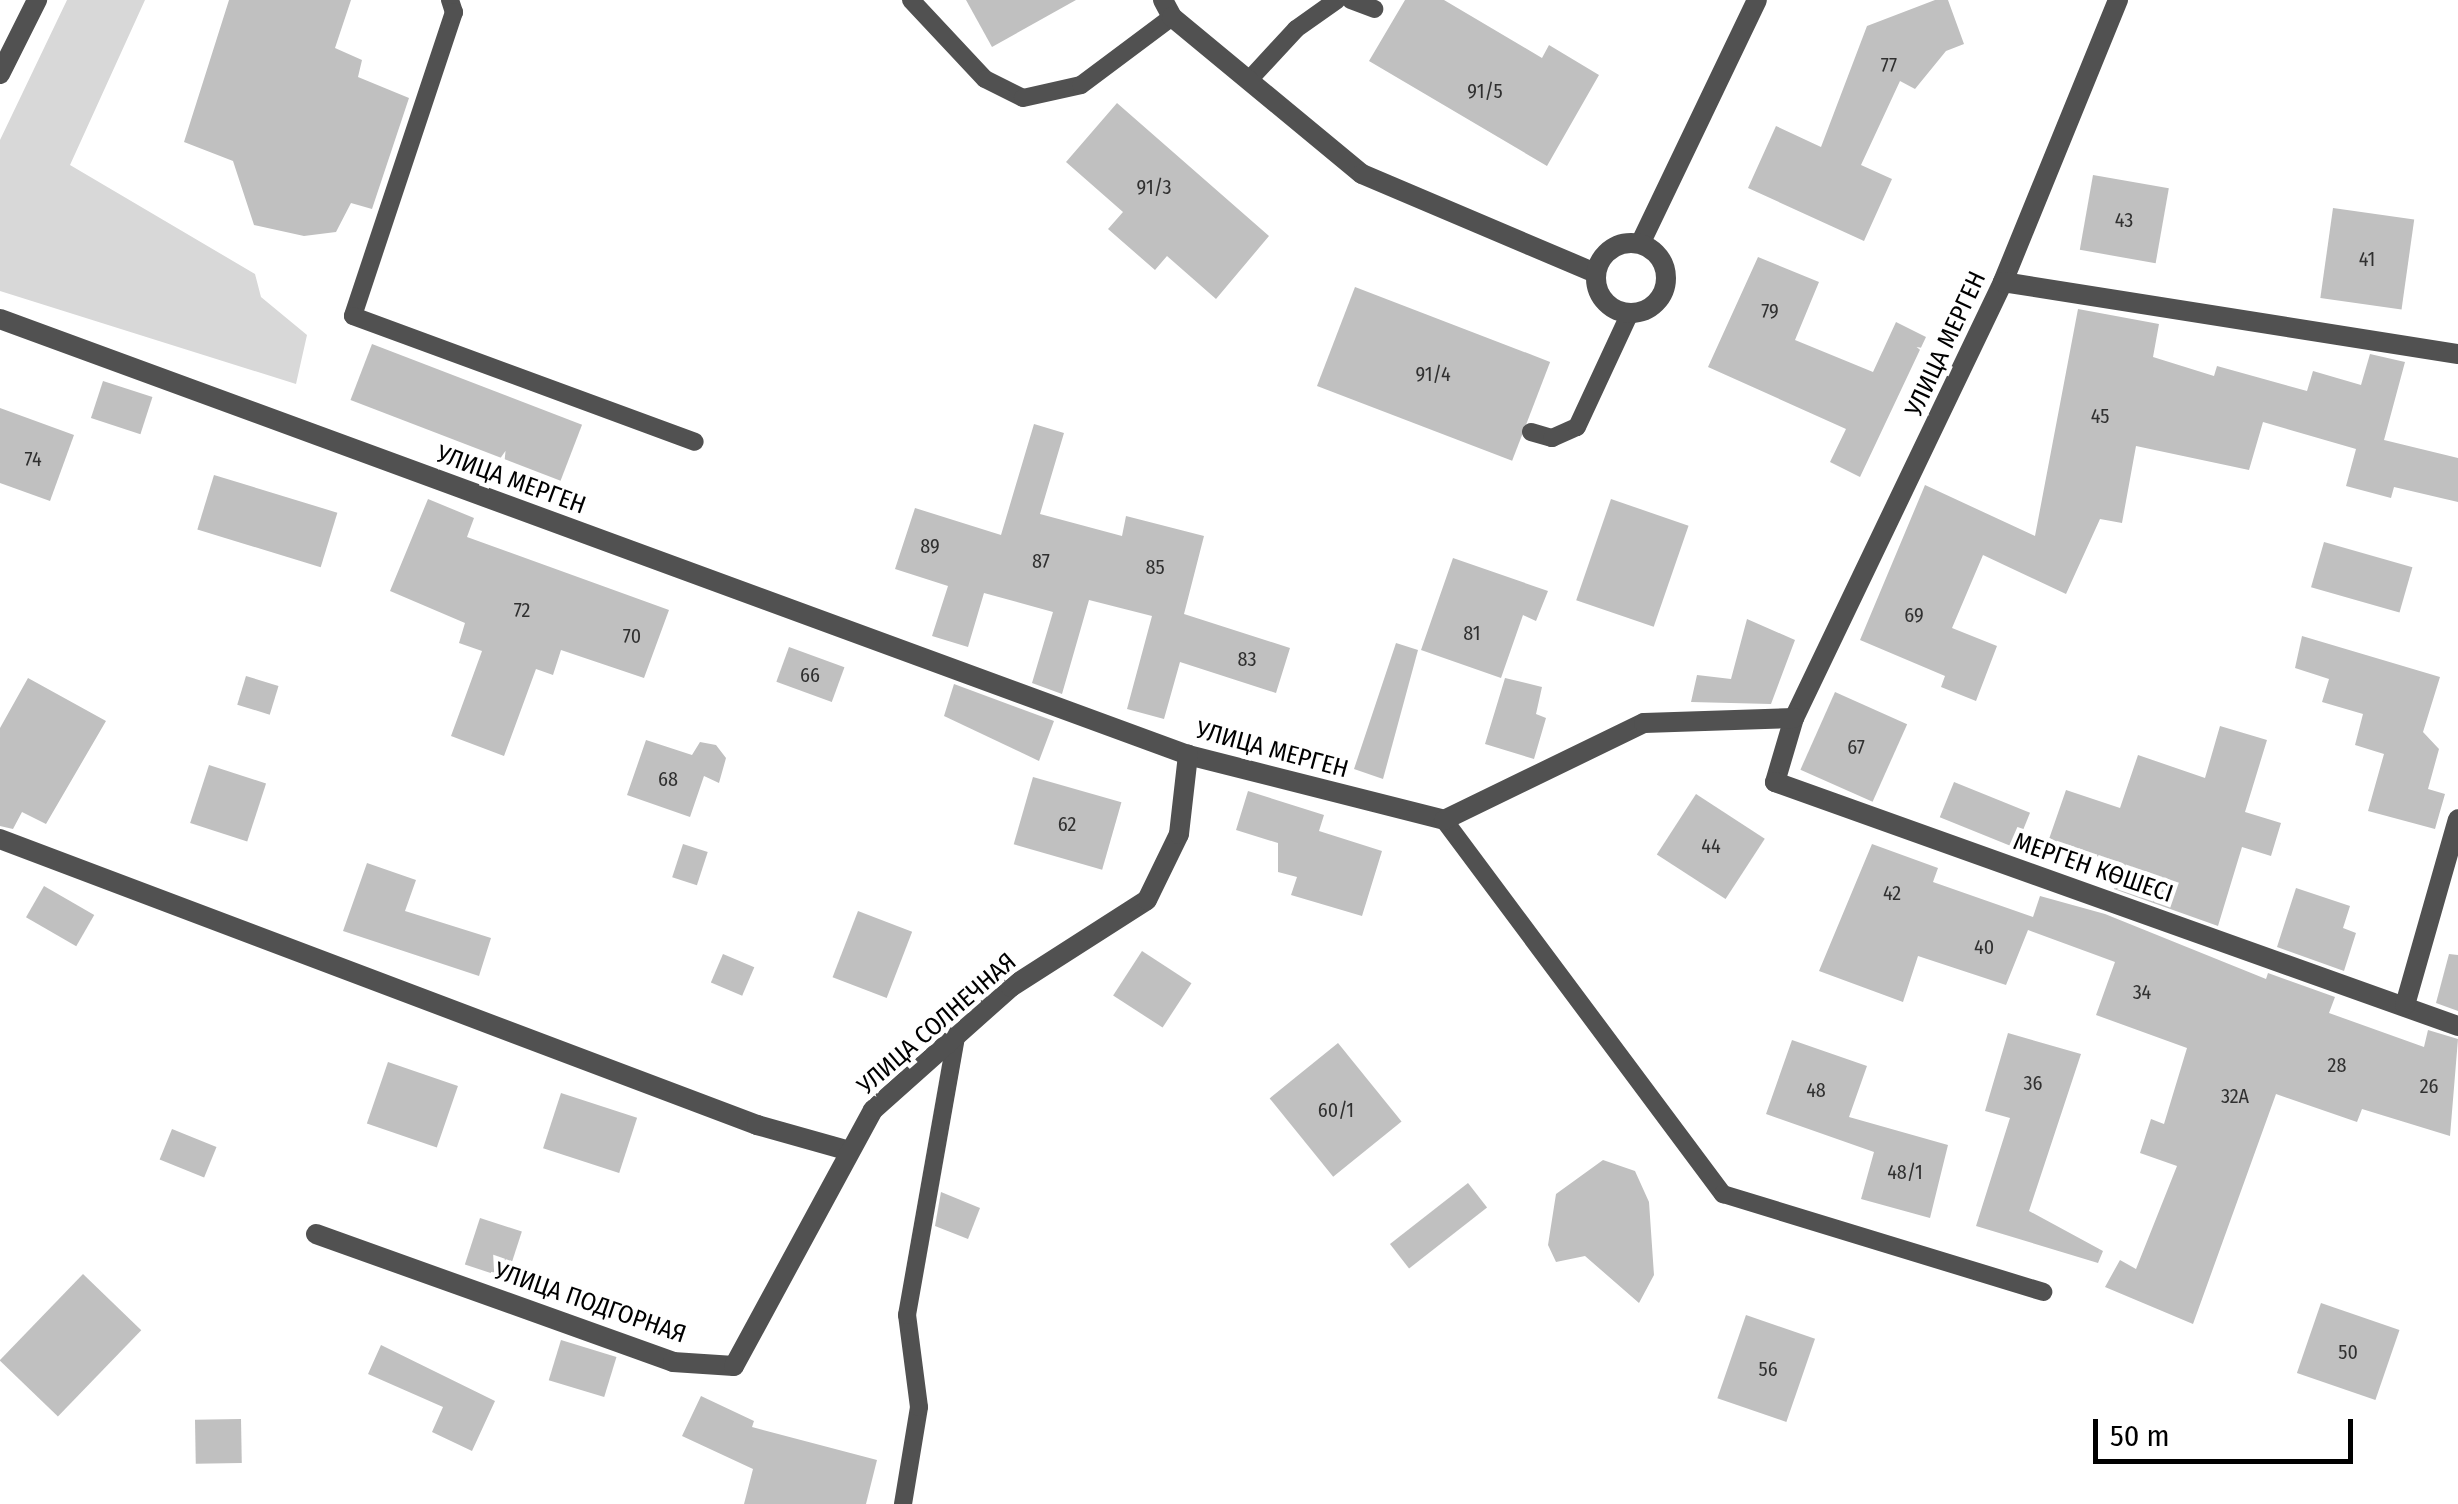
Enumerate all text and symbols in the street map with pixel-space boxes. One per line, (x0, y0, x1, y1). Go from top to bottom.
house number: 77 (1881, 53, 1897, 77)
house number: 91/5 (1467, 79, 1503, 103)
house number: 91/3 (1137, 175, 1171, 199)
house number: 43 (2115, 208, 2133, 232)
house number: 41 (2359, 247, 2375, 271)
street label: УЛИЦА МЕРГЕН (1899, 267, 1993, 421)
house number: 79 (1761, 299, 1779, 323)
house number: 91/4 (1415, 362, 1451, 386)
house number: 45 (2091, 404, 2109, 428)
street label: УЛИЦА МЕРГЕН (432, 439, 590, 521)
house number: 74 (24, 447, 42, 471)
house number: 89 (920, 534, 940, 558)
house number: 87 (1032, 549, 1050, 573)
house number: 85 (1145, 555, 1165, 579)
house number: 72 (514, 598, 530, 622)
house number: 69 (1904, 603, 1924, 627)
house number: 81 (1463, 621, 1481, 645)
house number: 70 (623, 624, 641, 648)
house number: 83 (1237, 647, 1257, 671)
house number: 66 (800, 663, 820, 687)
street label: УЛИЦА МЕРГЕН (1193, 715, 1351, 785)
house number: 67 (1847, 735, 1865, 759)
house number: 68 (658, 767, 678, 791)
house number: 62 (1058, 812, 1076, 836)
street label: МЕРГЕН КӨШЕСІ (2009, 827, 2177, 909)
house number: 44 (1701, 834, 1721, 858)
house number: 42 (1883, 881, 1901, 905)
house number: 40 (1974, 935, 1994, 959)
street label: УЛИЦА СОЛНЕЧНАЯ (852, 947, 1022, 1101)
house number: 34 (2133, 980, 2151, 1004)
house number: 28 (2328, 1053, 2346, 1077)
house number: 36 (2024, 1071, 2042, 1095)
house number: 26 (2420, 1074, 2438, 1098)
house number: 48 (1806, 1078, 1826, 1102)
house number: 32А (2221, 1084, 2249, 1108)
house number: 60/1 (1318, 1098, 1354, 1122)
house number: 48/1 (1887, 1160, 1923, 1184)
street label: УЛИЦА ПОДГОРНАЯ (490, 1256, 690, 1350)
house number: 50 (2338, 1340, 2358, 1364)
house number: 56 (1758, 1357, 1778, 1381)
scale bar (2098, 1399, 2358, 1461)
text: 50 m (2110, 1418, 2170, 1454)

